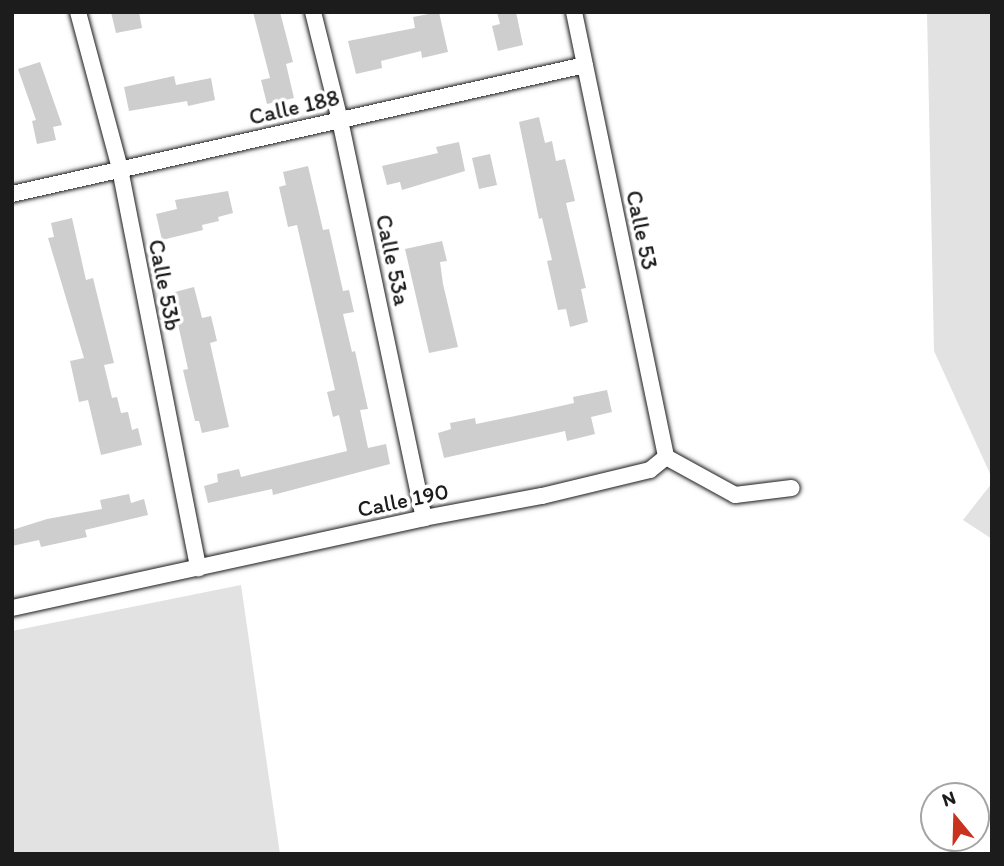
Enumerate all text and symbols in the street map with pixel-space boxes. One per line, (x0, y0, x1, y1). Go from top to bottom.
street label: Calle 188 (246, 83, 342, 131)
street label: Calle 53 (620, 188, 664, 272)
street label: Calle 53a (370, 212, 416, 308)
street label: Calle 53b (143, 237, 187, 333)
street label: Calle 190 (355, 477, 451, 523)
north arrow (920, 782, 990, 852)
text: N (939, 786, 958, 812)

